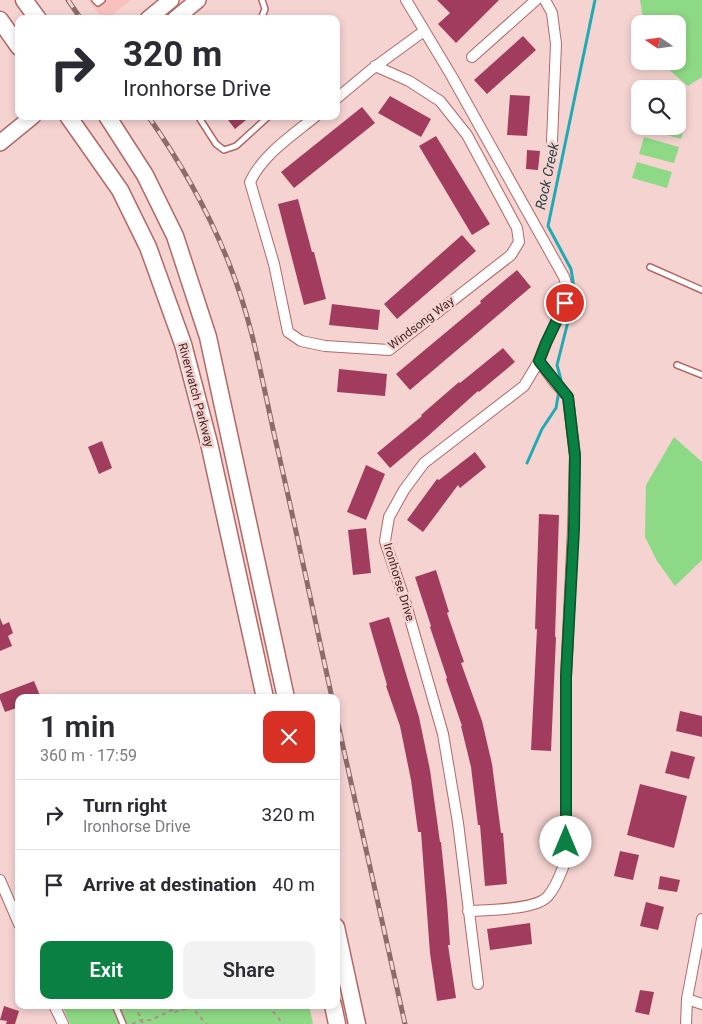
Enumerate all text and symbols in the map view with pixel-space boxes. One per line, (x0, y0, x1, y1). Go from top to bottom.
north arrow (631, 15, 686, 70)
map controls (631, 15, 686, 135)
text: 320 m (123, 34, 222, 75)
icon: right (40, 35, 105, 100)
text: Ironhorse Drive (123, 76, 271, 101)
button: search (631, 80, 686, 135)
water label: Rock Creek (532, 140, 562, 211)
pin (544, 282, 586, 324)
icon: arrive (551, 289, 579, 317)
street label: Windsong Way (385, 293, 457, 352)
street label: Riverwatch Parkway (175, 341, 217, 449)
street label: Ironhorse Drive (381, 541, 417, 623)
text: 1 min (40, 709, 115, 744)
button: close (263, 711, 315, 763)
text: 360 m · 17:59 (40, 746, 137, 765)
text: Turn right (83, 794, 167, 817)
icon: right (40, 801, 68, 829)
text: 320 m (262, 803, 315, 826)
position arrow (539, 815, 591, 867)
text: Ironhorse Drive (83, 817, 191, 836)
icon: arrive (40, 871, 68, 899)
text: Arrive at destination (83, 873, 256, 896)
text: 40 m (272, 873, 315, 896)
button: Exit (40, 941, 173, 999)
button: Share (183, 941, 315, 999)

